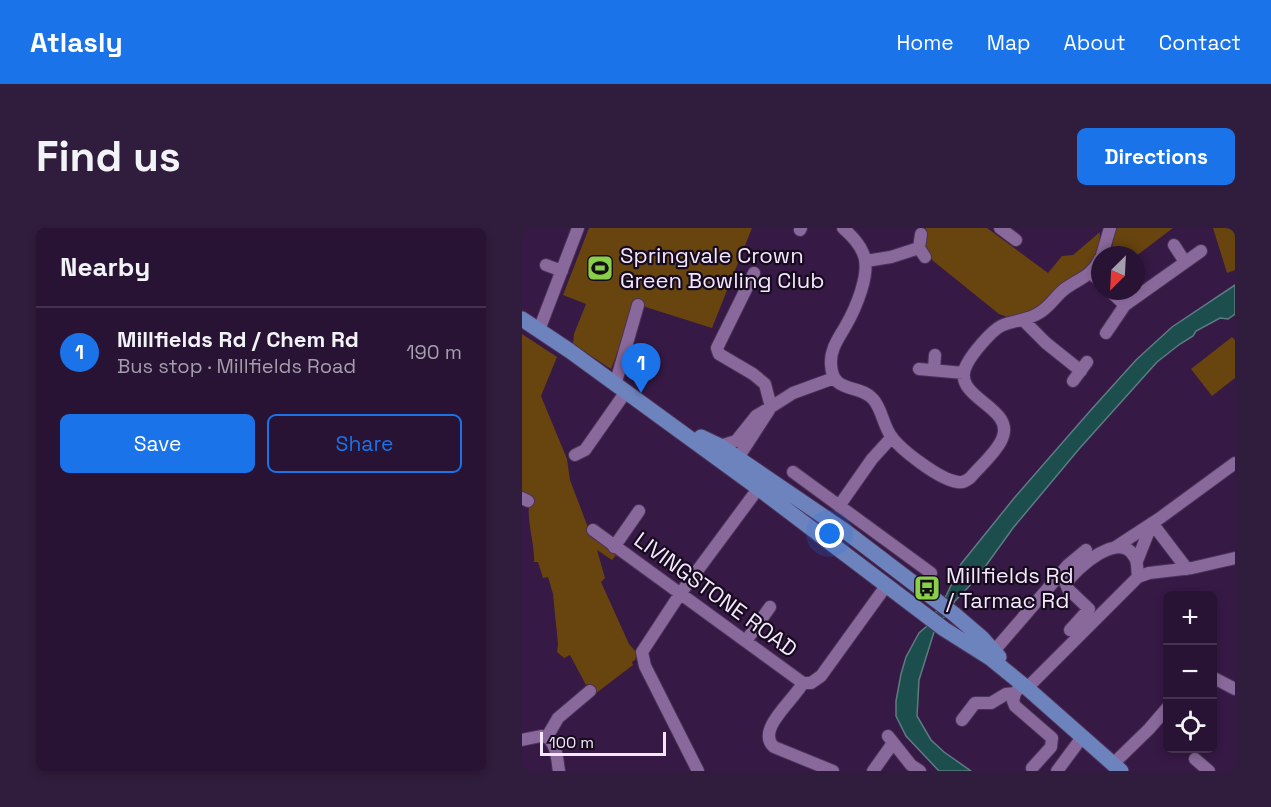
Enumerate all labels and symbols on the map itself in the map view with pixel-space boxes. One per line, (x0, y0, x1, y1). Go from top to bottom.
place label: Springvale Crown Green Bowling Club (620, 241, 824, 294)
north arrow (1091, 246, 1145, 300)
sports icon: Springvale Crown Green Bowling Club (585, 253, 615, 283)
pin: 1 (622, 344, 660, 393)
your location (815, 519, 844, 548)
street label: LIVINGSTONE ROAD (629, 525, 803, 663)
place label: Millfields Rd / Tarmac Rd (946, 561, 1074, 614)
bus stop icon: Millfields Rd / Tarmac Rd (912, 573, 942, 603)
scale bar (540, 729, 666, 756)

